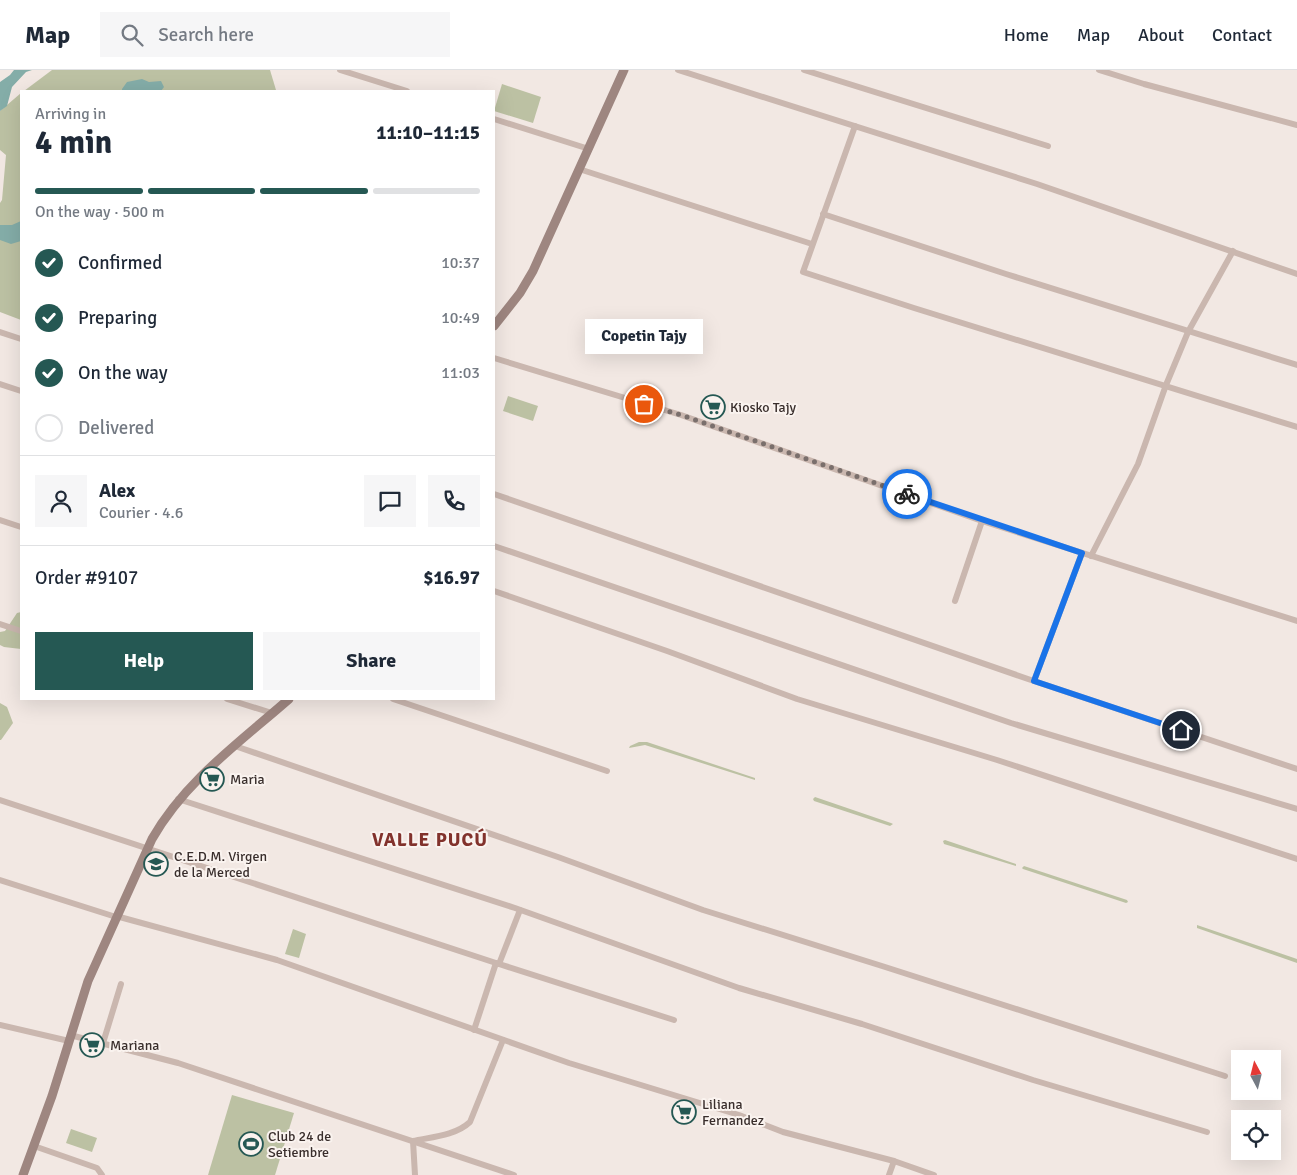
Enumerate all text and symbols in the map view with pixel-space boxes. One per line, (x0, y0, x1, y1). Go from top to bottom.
search box (100, 12, 450, 57)
text: Map (25, 20, 70, 50)
icon: search (118, 21, 146, 49)
text: Search here (158, 23, 254, 47)
text: Home (1004, 24, 1049, 46)
text: Map (1077, 24, 1110, 46)
text: About (1138, 24, 1184, 46)
text: Contact (1212, 24, 1272, 46)
text: Arriving in (35, 104, 106, 124)
text: 11:10–11:15 (376, 121, 480, 145)
text: 4 min (35, 123, 112, 162)
text: On the way · 500 m (35, 202, 165, 222)
icon: check (35, 249, 63, 277)
text: Confirmed (78, 251, 162, 275)
text: 10:37 (441, 253, 480, 273)
icon: check (35, 304, 63, 332)
text: Preparing (78, 306, 157, 330)
text: 10:49 (441, 308, 480, 328)
callout: Copetin Tajy (585, 319, 703, 354)
text: Copetin Tajy (601, 326, 687, 346)
icon: check (35, 359, 63, 387)
text: On the way (78, 361, 168, 385)
text: 11:03 (441, 363, 480, 383)
pin (623, 383, 665, 425)
icon: bag (630, 390, 658, 418)
supermarket icon: Kiosko Tajy (700, 394, 726, 420)
place label: Kiosko Tajy (730, 399, 796, 416)
text: Delivered (78, 416, 154, 440)
courier (882, 469, 932, 519)
button: person (35, 475, 87, 527)
button: chat (364, 475, 416, 527)
button: phone (428, 475, 480, 527)
text: Alex (99, 479, 135, 503)
icon: bike (893, 480, 921, 508)
text: Courier · 4.6 (99, 503, 183, 523)
text: Order #9107 (35, 566, 138, 590)
text: $16.97 (423, 566, 480, 590)
button: Help (35, 632, 253, 690)
button: Share (263, 632, 480, 690)
pin (1160, 709, 1202, 751)
icon: home (1167, 716, 1195, 744)
supermarket icon: Maria (199, 766, 225, 792)
place label: Maria (230, 771, 265, 788)
district label: VALLE PUCÚ (372, 828, 488, 852)
place label: C.E.D.M. Virgen de la Merced (174, 848, 267, 881)
school or university icon: C.E.D.M. Virgen de la Merced (143, 851, 169, 877)
supermarket icon: Mariana (79, 1032, 105, 1058)
place label: Mariana (110, 1037, 159, 1054)
north arrow (1231, 1050, 1281, 1100)
map controls (1231, 1050, 1281, 1160)
place label: Liliana Fernandez (702, 1096, 764, 1129)
supermarket icon: Liliana Fernandez (671, 1099, 697, 1125)
button: locate (1231, 1110, 1281, 1160)
place label: Club 24 de Setiembre (268, 1128, 331, 1161)
sports icon: Club 24 de Setiembre (238, 1131, 264, 1157)

